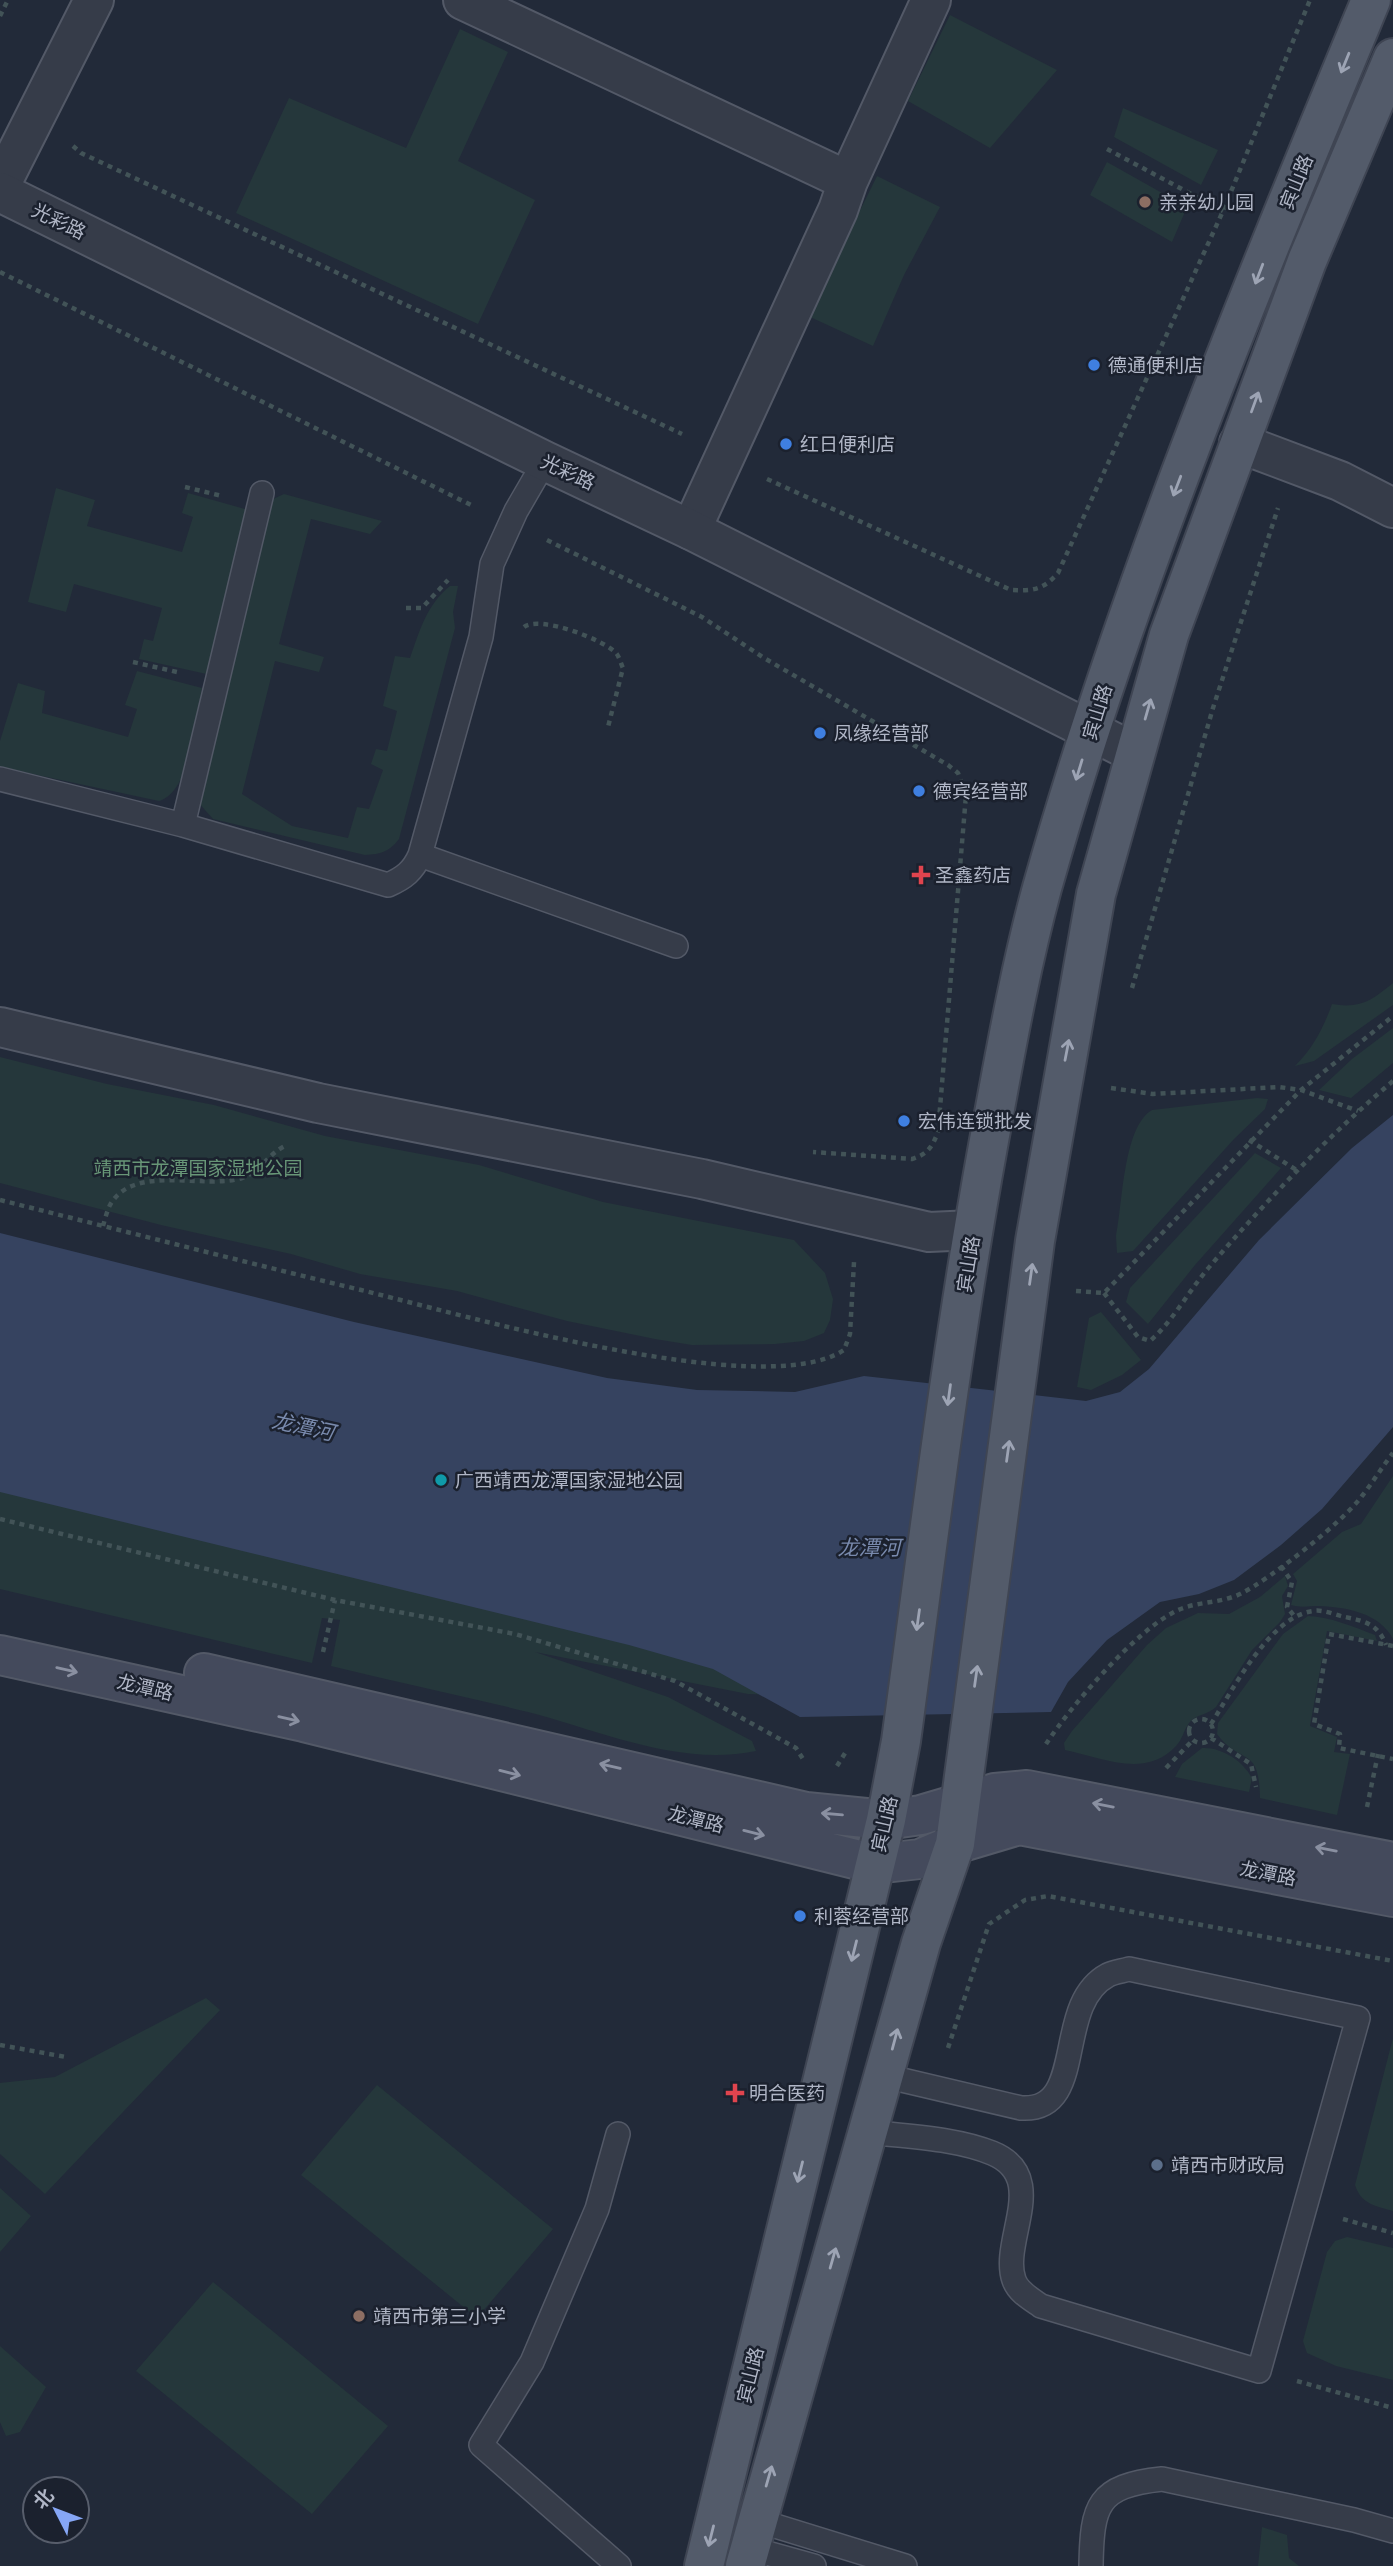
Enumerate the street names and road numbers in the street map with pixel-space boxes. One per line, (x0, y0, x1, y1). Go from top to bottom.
street label: 宾山路 (1274, 151, 1317, 213)
street label: 光彩路 (29, 198, 90, 243)
street label: 光彩路 (538, 449, 599, 494)
street label: 宾山路 (1077, 681, 1116, 742)
street label: 宾山路 (952, 1234, 983, 1294)
street label: 龙潭路 (115, 1669, 175, 1704)
street label: 宾山路 (866, 1794, 901, 1854)
street label: 龙潭路 (666, 1800, 727, 1837)
street label: 龙潭路 (1238, 1856, 1298, 1889)
street label: 宾山路 (731, 2344, 768, 2405)

